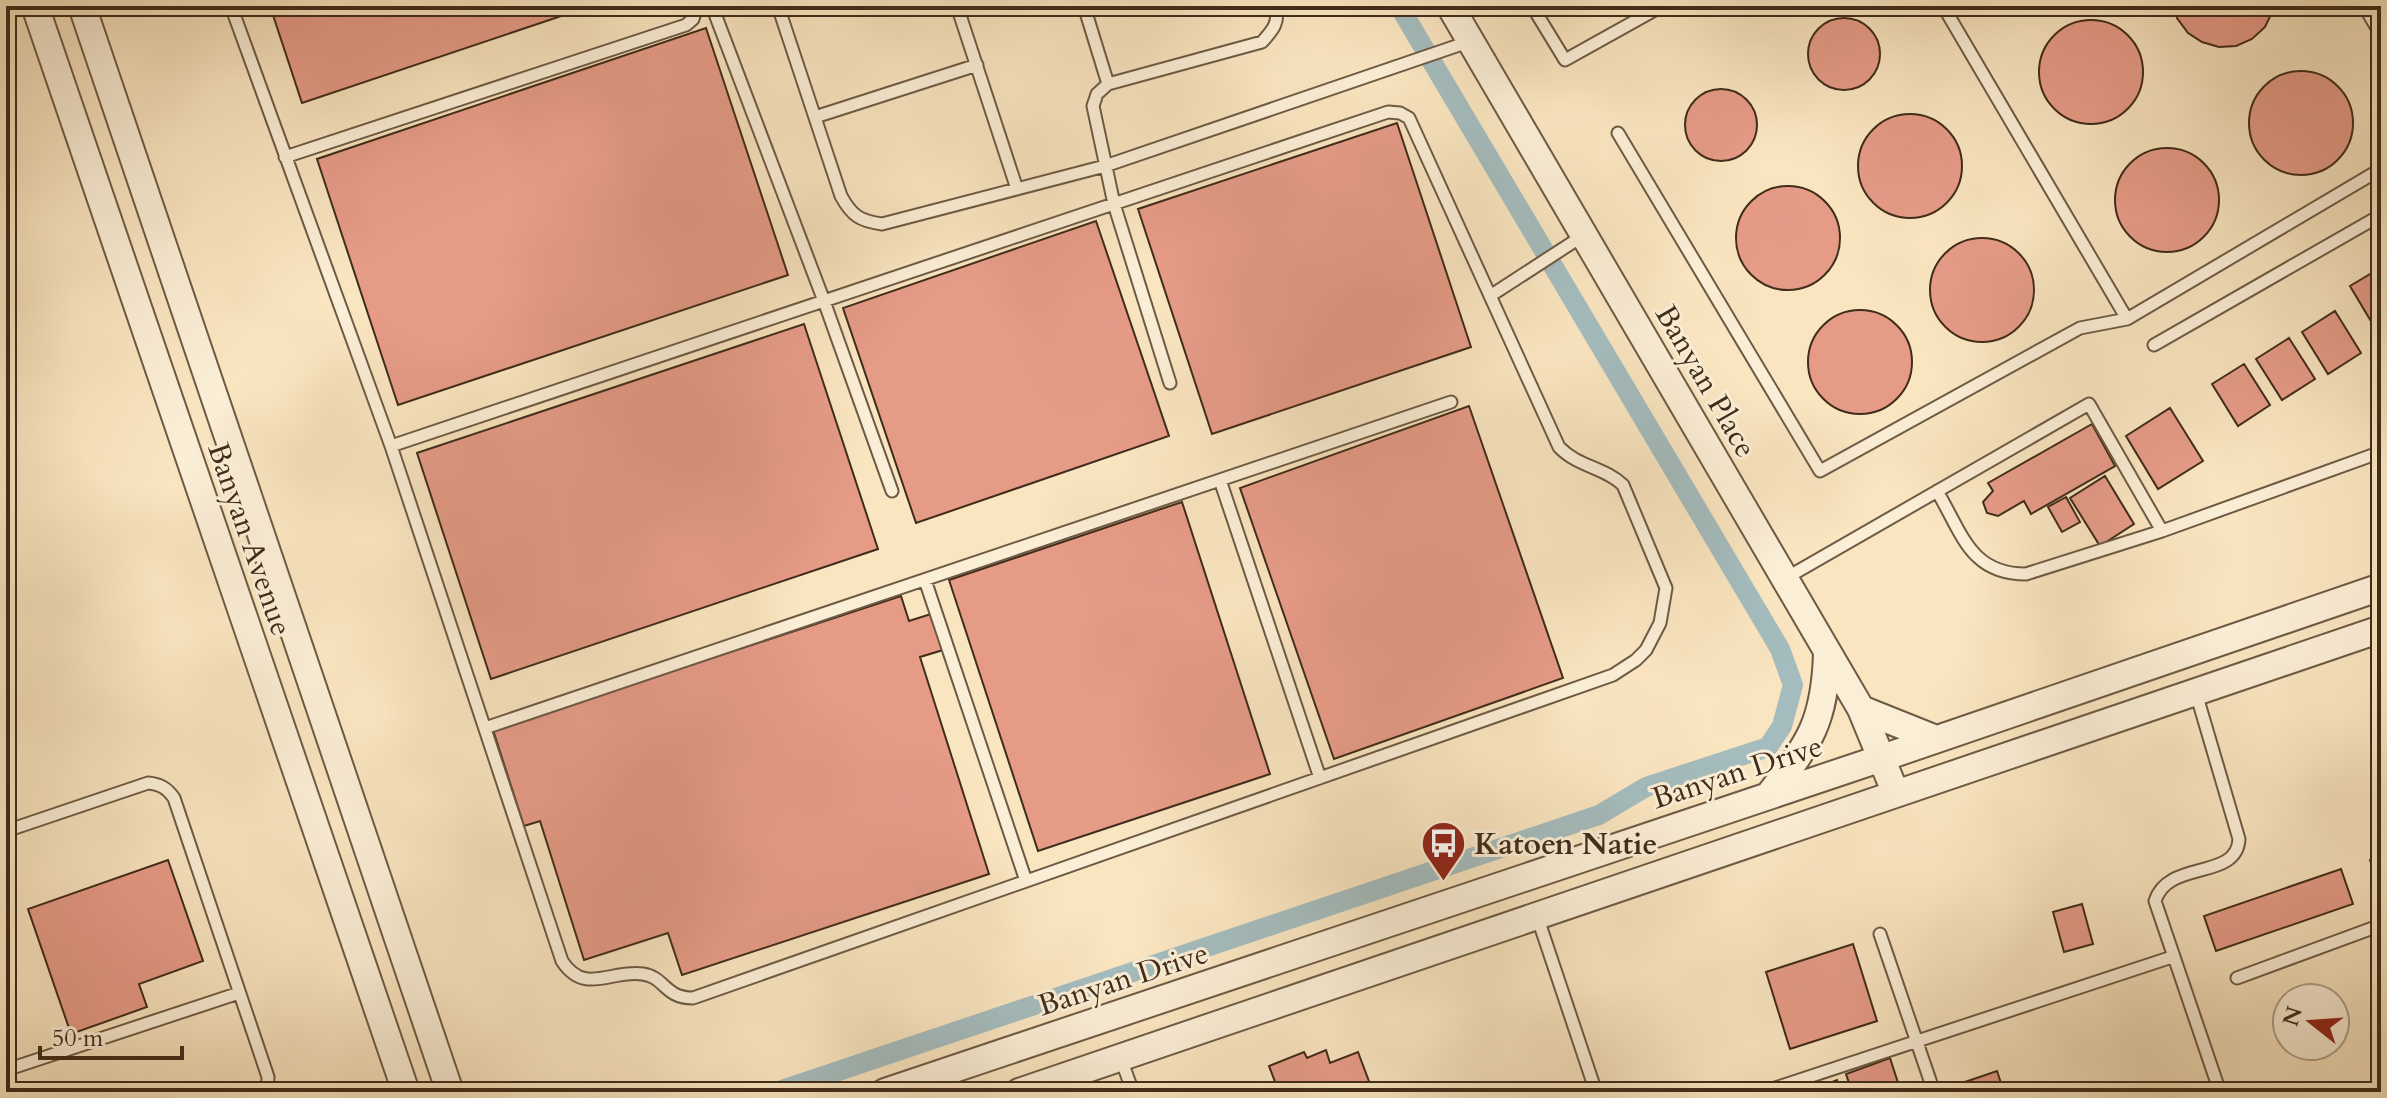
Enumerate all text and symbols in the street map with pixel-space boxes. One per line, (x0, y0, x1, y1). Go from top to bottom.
street label: Banyan Place (1645, 297, 1766, 465)
street label: Banyan Avenue (197, 437, 302, 641)
street label: Banyan Drive (1647, 726, 1828, 819)
bus stop icon: Katoen Natie (1419, 820, 1467, 883)
place label: Katoen Natie (1474, 824, 1657, 865)
street label: Banyan Drive (1033, 933, 1214, 1026)
north arrow (2271, 982, 2351, 1062)
text: N (2276, 1003, 2310, 1030)
scale bar (40, 1010, 182, 1060)
text: 50 m (52, 1022, 104, 1055)

